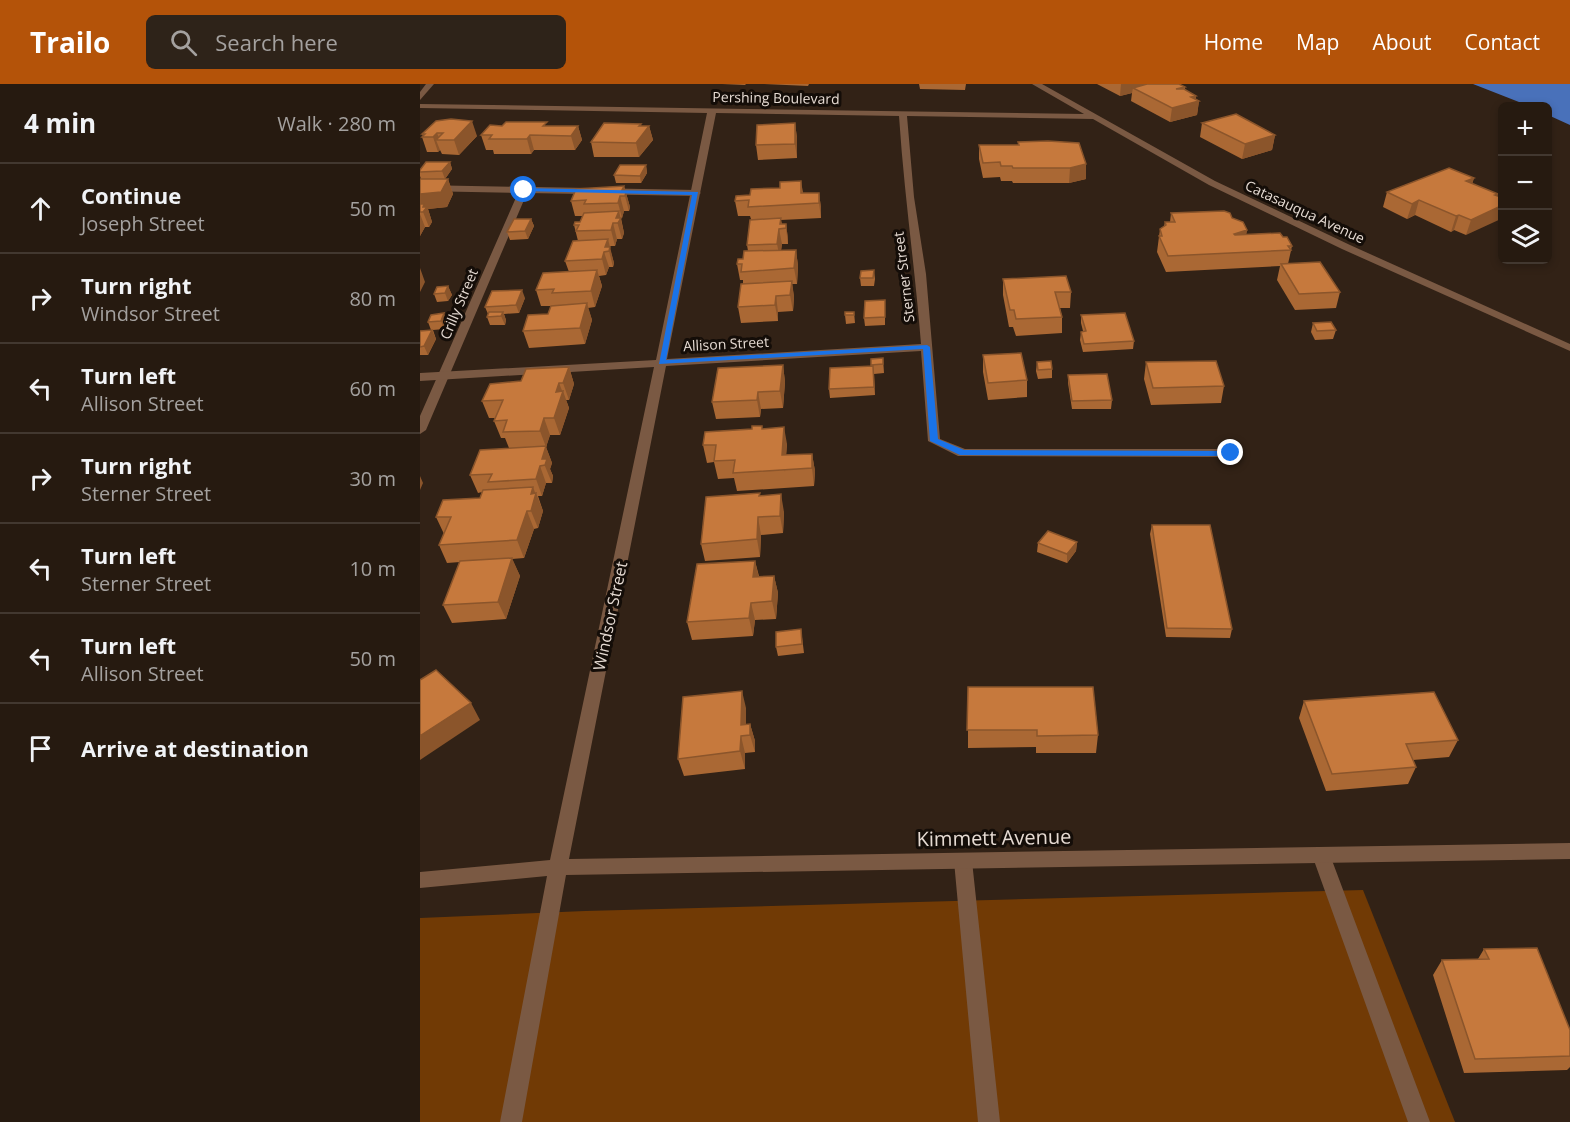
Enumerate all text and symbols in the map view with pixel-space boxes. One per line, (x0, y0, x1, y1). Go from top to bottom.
search box (146, 15, 566, 69)
text: Trailo (30, 23, 110, 61)
icon: search (167, 26, 200, 59)
text: Search here (215, 27, 338, 57)
text: Home (1204, 28, 1263, 56)
text: Map (1296, 28, 1339, 56)
text: About (1372, 28, 1432, 56)
text: Contact (1465, 28, 1540, 56)
street label: Pershing Boulevard (712, 87, 840, 108)
map controls (1498, 102, 1552, 264)
button: + (1498, 102, 1552, 156)
text: 4 min (24, 105, 96, 141)
text: Walk · 280 m (277, 110, 396, 137)
button: − (1498, 156, 1552, 210)
route start (510, 176, 536, 202)
street label: Catasauqua Avenue (1242, 176, 1368, 248)
text: Continue (81, 180, 181, 210)
icon: ahead (24, 192, 57, 225)
text: 50 m (349, 195, 396, 222)
text: Joseph Street (81, 210, 205, 237)
button: layers (1498, 210, 1552, 264)
street label: Sterner Street (889, 231, 918, 323)
street label: Crilly Street (435, 266, 482, 342)
text: Turn right (81, 270, 192, 300)
icon: right (24, 282, 57, 315)
text: 80 m (349, 285, 396, 312)
text: Windsor Street (81, 300, 220, 327)
street label: Allison Street (683, 332, 769, 355)
text: Turn left (81, 360, 176, 390)
icon: left (24, 372, 57, 405)
text: 60 m (349, 375, 396, 402)
text: Allison Street (81, 390, 204, 417)
route end (1217, 439, 1243, 465)
text: Turn right (81, 450, 192, 480)
icon: right (24, 462, 57, 495)
text: 30 m (349, 465, 396, 492)
text: Sterner Street (81, 480, 211, 507)
text: Turn left (81, 540, 176, 570)
icon: left (24, 552, 57, 585)
text: 10 m (349, 555, 396, 582)
street label: Windsor Street (588, 559, 632, 673)
text: Sterner Street (81, 570, 211, 597)
text: Turn left (81, 630, 176, 660)
icon: left (24, 642, 57, 675)
text: 50 m (349, 645, 396, 672)
text: Allison Street (81, 660, 204, 687)
icon: arrive (24, 732, 57, 765)
text: Arrive at destination (81, 733, 309, 763)
street label: Kimmett Avenue (916, 823, 1072, 852)

